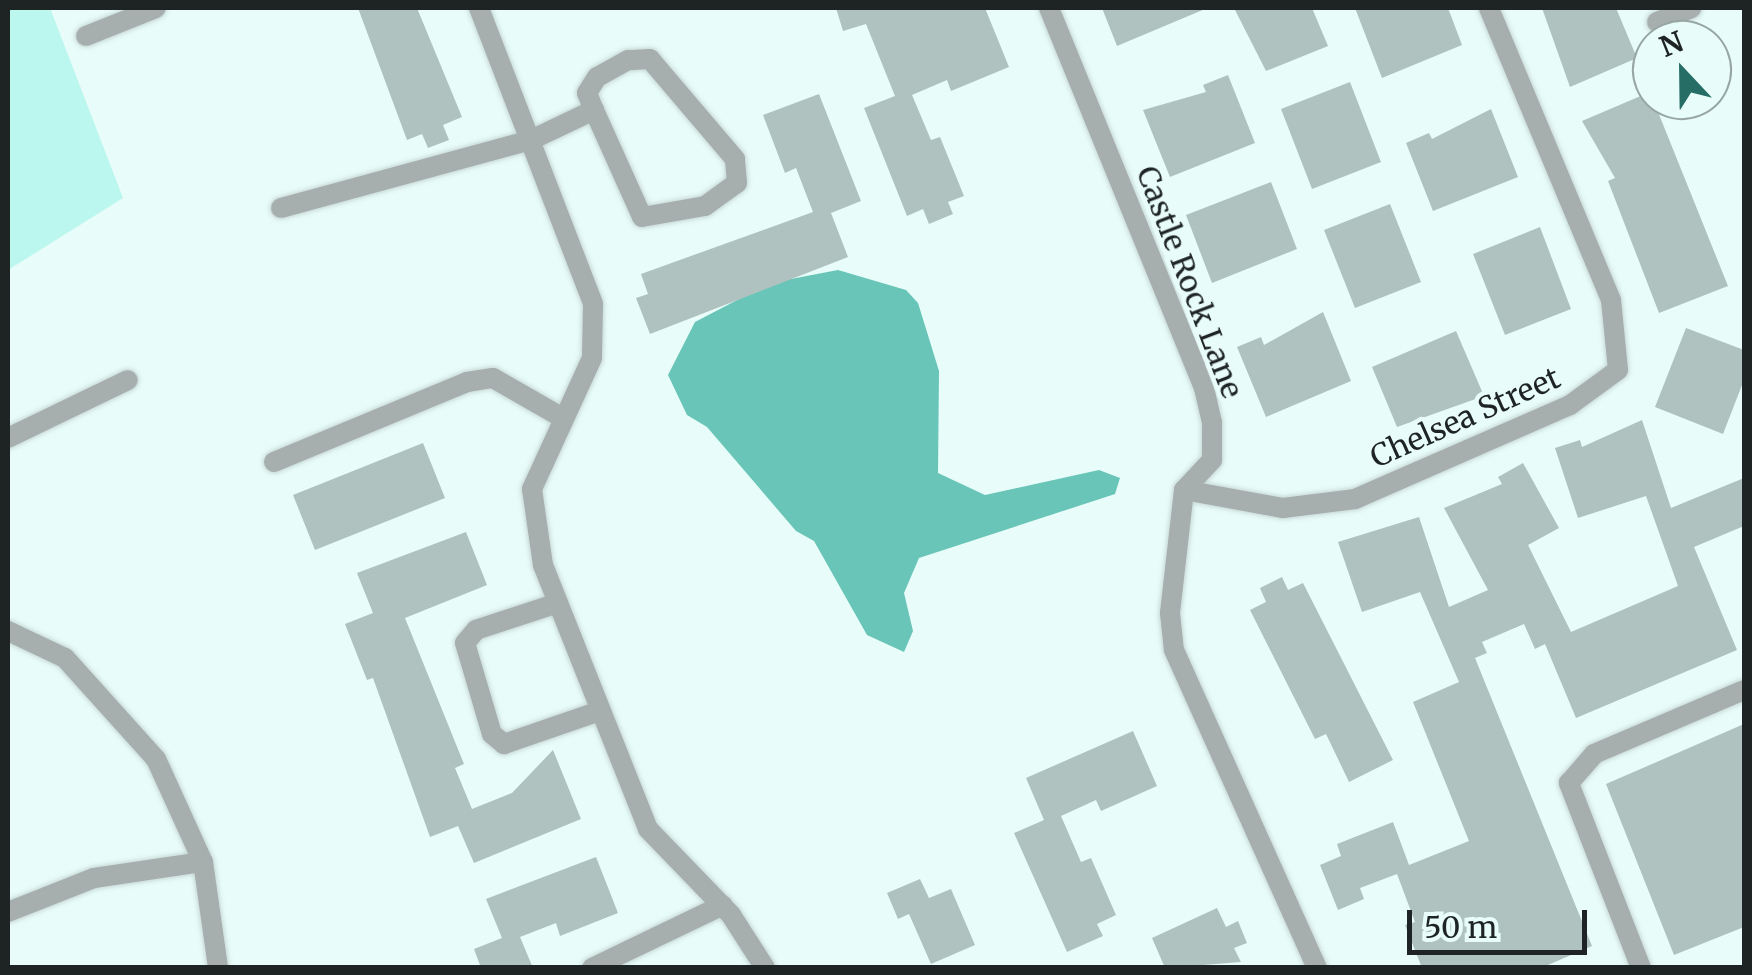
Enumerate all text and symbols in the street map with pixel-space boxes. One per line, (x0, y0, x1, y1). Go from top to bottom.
north arrow (1632, 20, 1732, 120)
text: N (1655, 23, 1689, 65)
street label: Castle Rock Lane (1129, 161, 1251, 403)
street label: Chelsea Street (1365, 359, 1565, 475)
scale bar (1412, 890, 1592, 952)
text: 50 m (1424, 908, 1497, 946)

